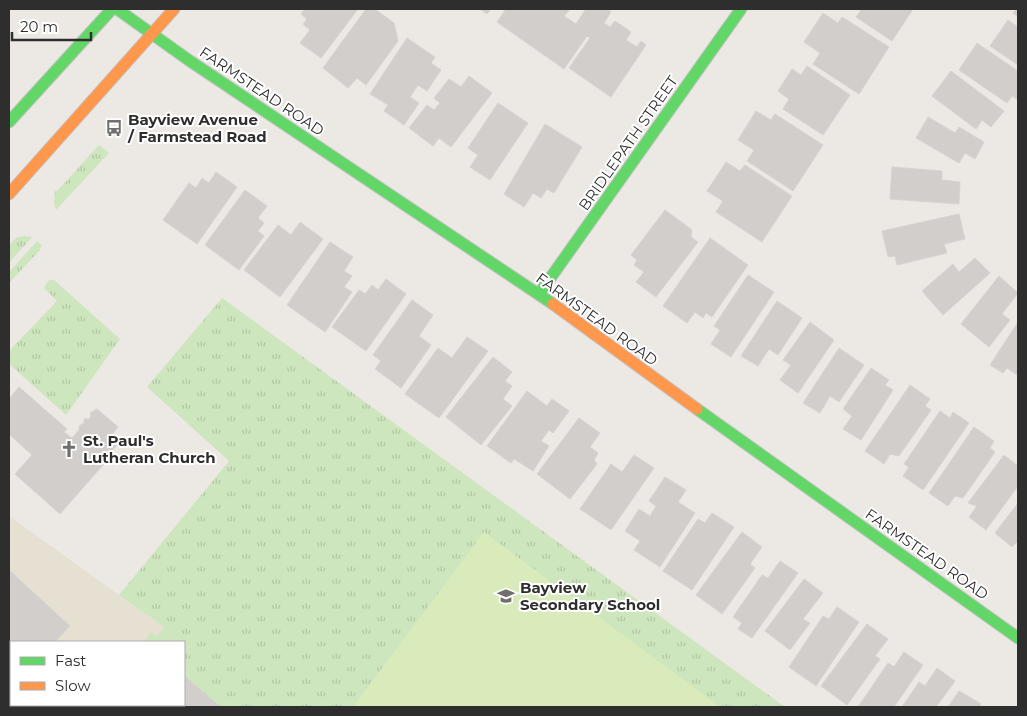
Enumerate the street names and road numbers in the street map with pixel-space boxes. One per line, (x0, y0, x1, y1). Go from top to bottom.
street label: FARMSTEAD ROAD (196, 42, 328, 140)
street label: BRIDLEPATH STREET (574, 72, 682, 214)
street label: FARMSTEAD ROAD (532, 268, 662, 370)
street label: FARMSTEAD ROAD (862, 504, 992, 604)

